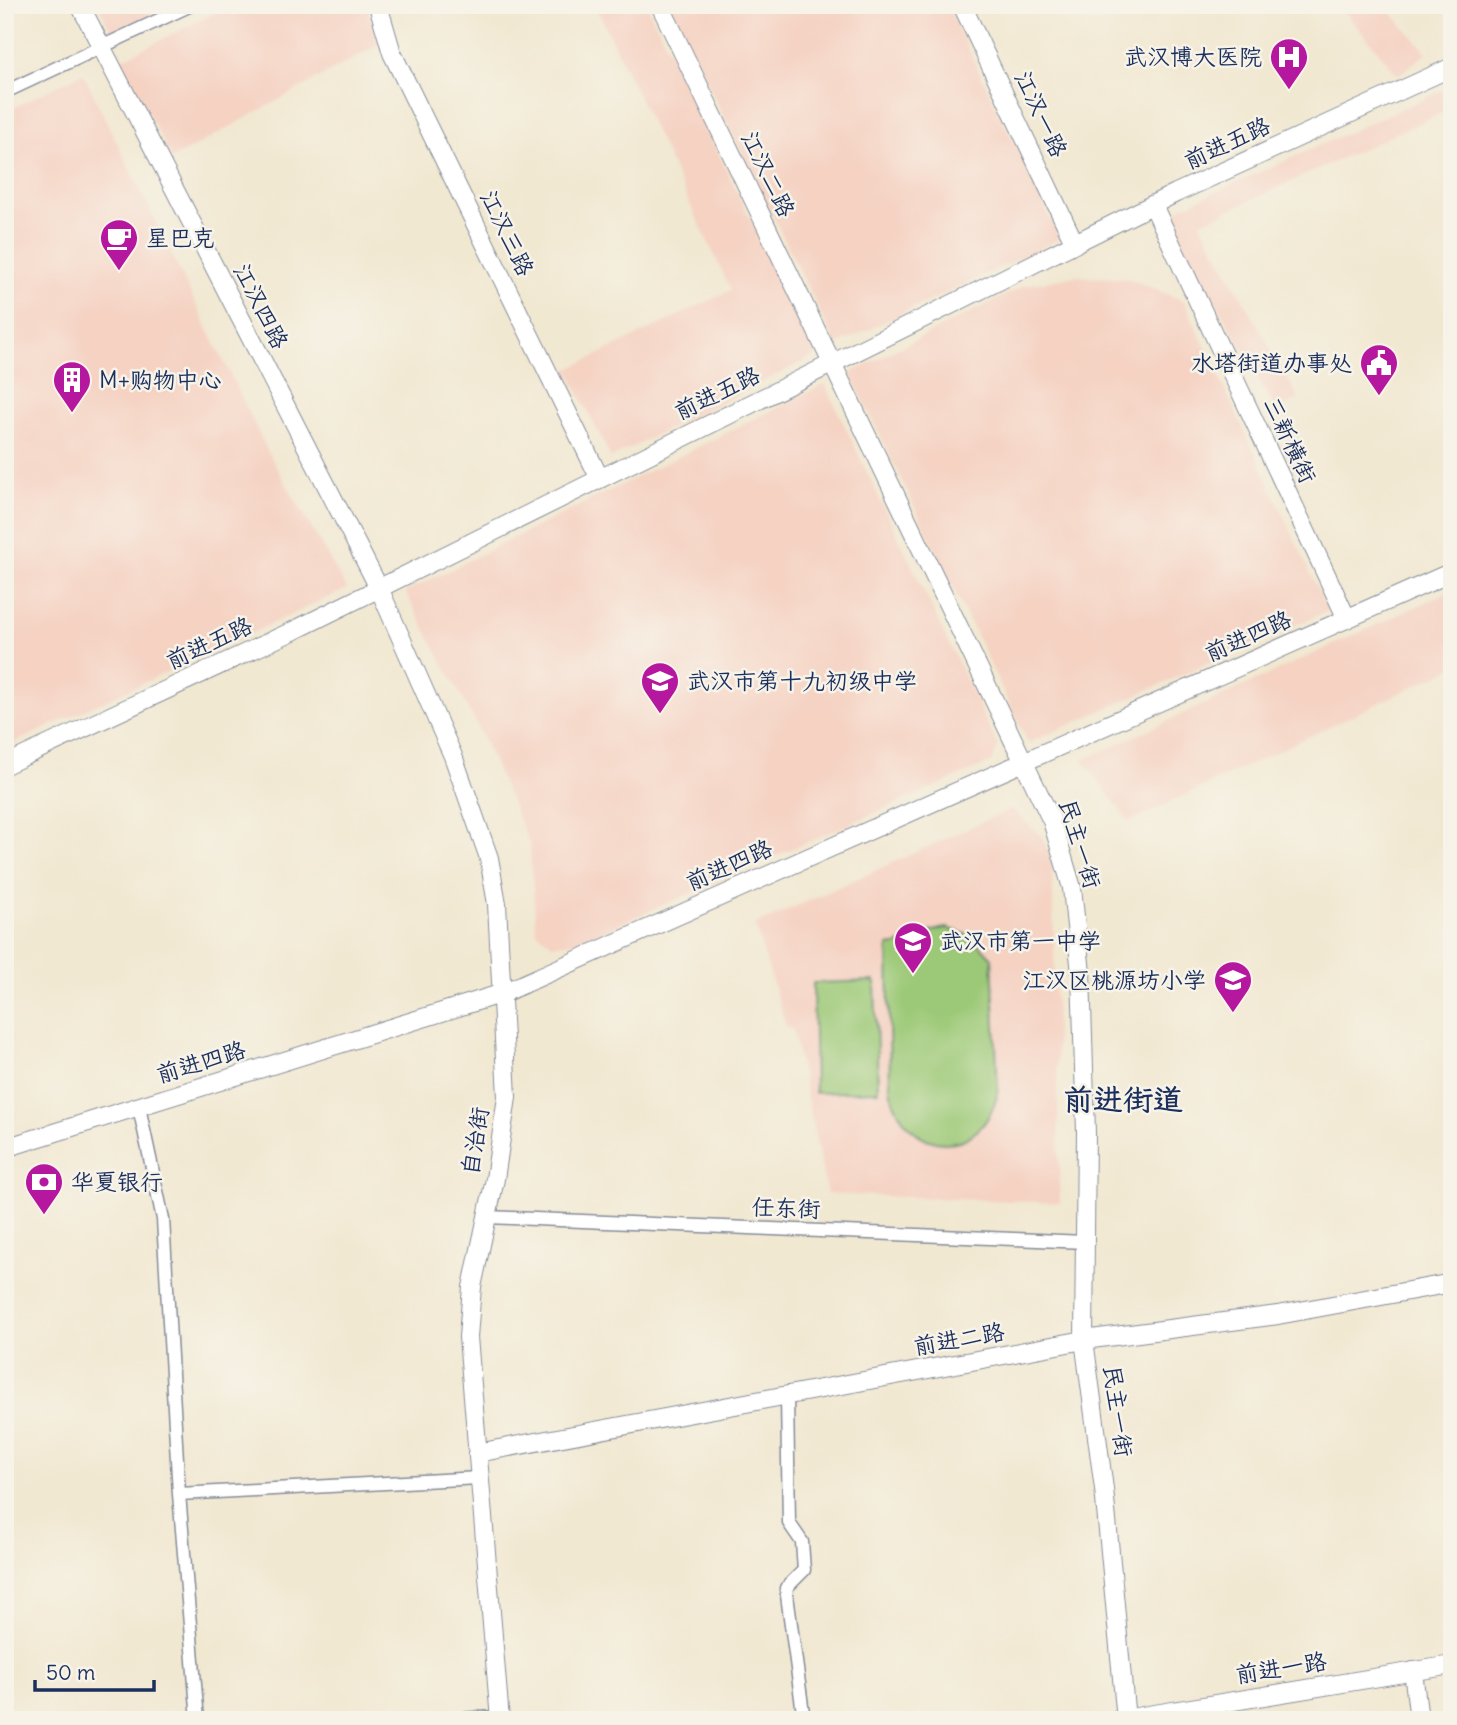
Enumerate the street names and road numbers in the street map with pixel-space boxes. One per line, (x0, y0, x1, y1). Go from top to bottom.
street label: 江汉一路 (1009, 66, 1074, 162)
street label: 前进五路 (1179, 110, 1275, 175)
street label: 江汉二路 (735, 126, 802, 221)
street label: 江汉三路 (474, 185, 541, 280)
street label: 江汉四路 (228, 258, 295, 353)
street label: 前进五路 (669, 359, 764, 426)
street label: 三新横街 (1258, 392, 1323, 488)
street label: 前进四路 (1200, 604, 1296, 667)
street label: 前进五路 (161, 610, 257, 675)
street label: 民主一街 (1053, 796, 1108, 892)
street label: 前进四路 (681, 833, 777, 896)
street label: 前进四路 (153, 1034, 249, 1089)
street label: 自治街 (455, 1105, 494, 1177)
street label: 任东街 (751, 1192, 821, 1223)
street label: 前进二路 (911, 1316, 1007, 1361)
street label: 民主一街 (1098, 1363, 1139, 1459)
street label: 前进一路 (1233, 1646, 1329, 1689)

